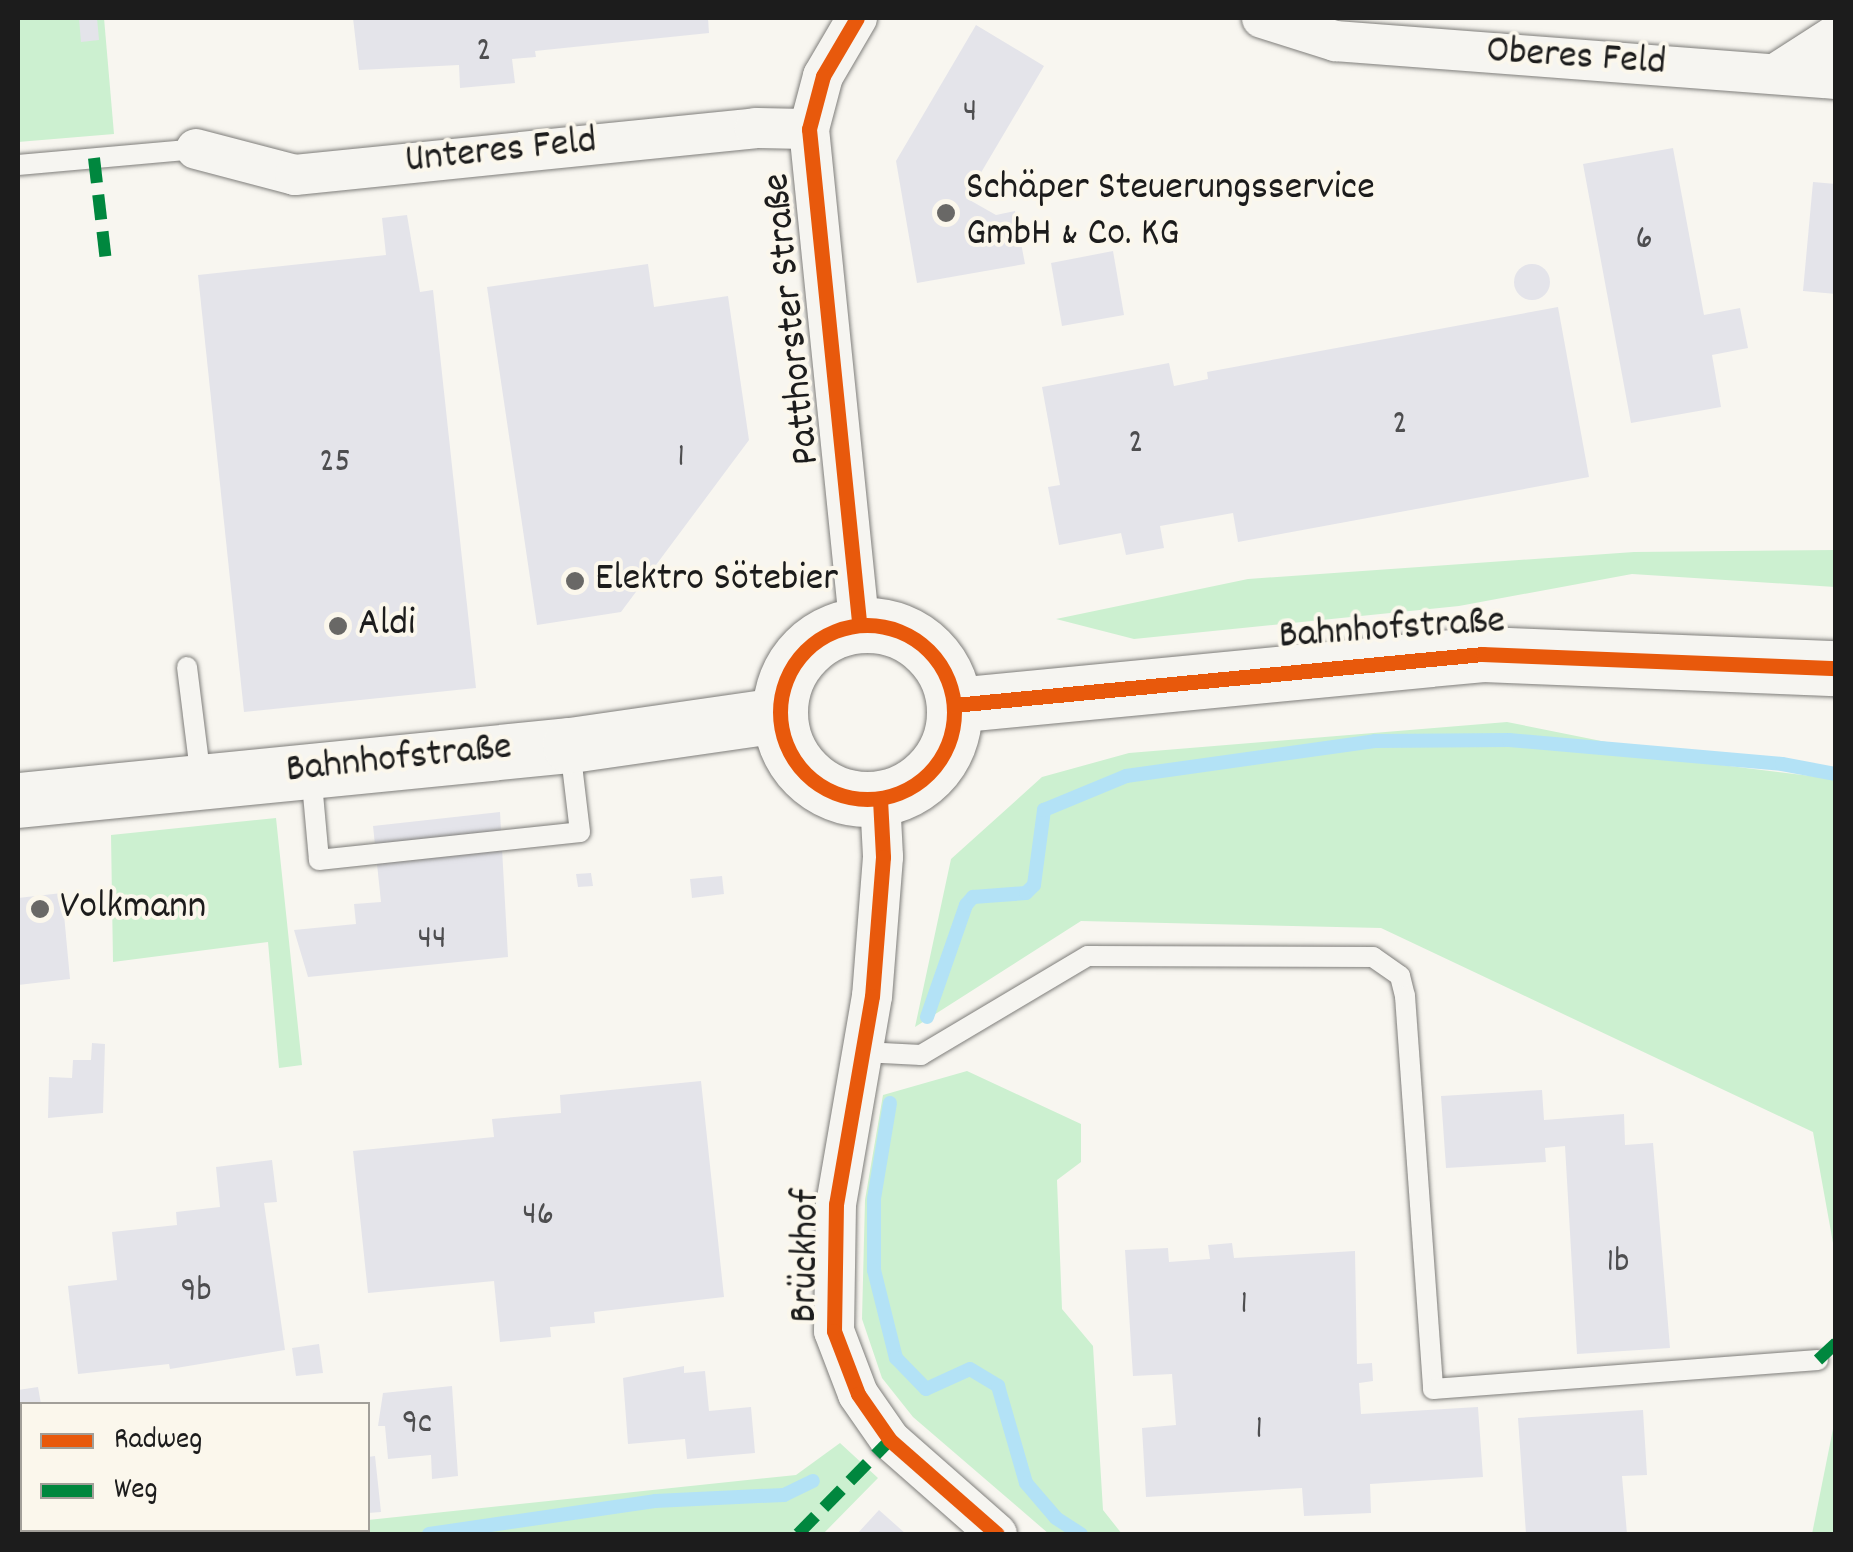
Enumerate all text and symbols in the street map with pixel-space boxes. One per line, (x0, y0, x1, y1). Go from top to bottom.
street label: Oberes Feld (1485, 29, 1667, 89)
house number: 2 (476, 31, 492, 73)
house number: 4 (963, 92, 977, 134)
street label: Unteres Feld (403, 119, 599, 187)
place label: Schäper Steuerungsservice GmbH & Co. KG (966, 166, 1375, 260)
street label: Patthorster Straße (755, 171, 833, 467)
marker: Schäper Steuerungsservice GmbH & Co. KG (935, 202, 957, 224)
house number: 6 (1635, 219, 1653, 261)
house number: 2 (1392, 404, 1408, 446)
house number: 2 (1128, 423, 1144, 465)
house number: 1 (677, 437, 685, 479)
house number: 25 (319, 442, 351, 484)
place label: Elektro Sötebier (595, 557, 838, 605)
marker: Elektro Sötebier (564, 570, 586, 592)
street label: Bahnhofstraße (1277, 599, 1507, 663)
place label: Aldi (358, 602, 415, 650)
marker: Aldi (327, 615, 349, 637)
street label: Bahnhofstraße (284, 725, 514, 797)
place label: Volkmann (60, 885, 206, 933)
marker: Volkmann (29, 898, 51, 920)
house number: 44 (417, 919, 447, 961)
street label: Brückhof (783, 1189, 833, 1323)
house number: 46 (522, 1195, 554, 1237)
house number: 1b (1607, 1242, 1629, 1284)
house number: 9b (180, 1271, 212, 1313)
house number: 1 (1240, 1284, 1248, 1326)
legend (20, 1402, 370, 1532)
house number: 9c (402, 1403, 432, 1445)
house number: 1 (1255, 1409, 1263, 1451)
text: Radweg (114, 1420, 202, 1463)
text: Weg (114, 1470, 158, 1513)

